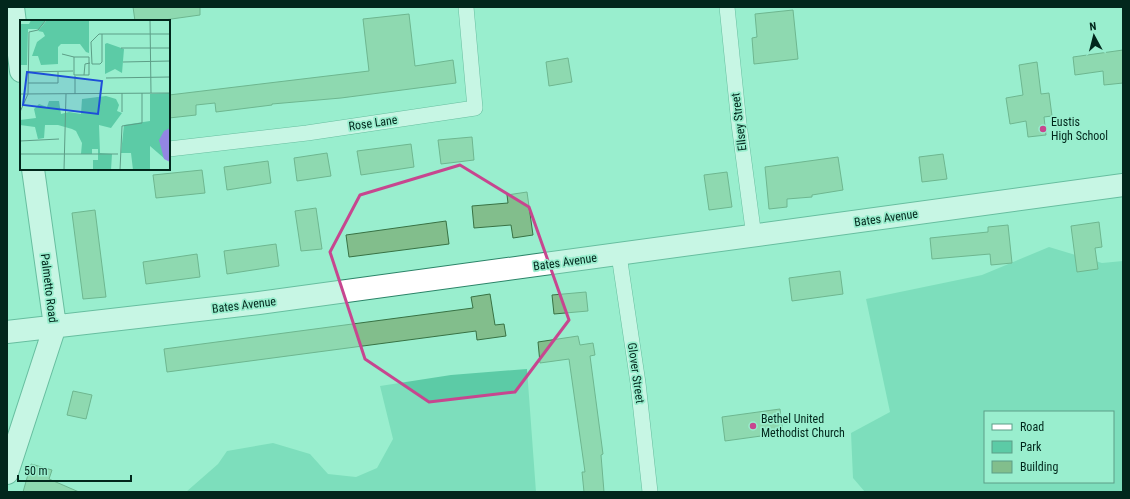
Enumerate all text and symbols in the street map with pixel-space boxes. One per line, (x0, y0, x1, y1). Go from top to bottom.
north arrow (1074, 16, 1114, 56)
inset map (20, 20, 170, 170)
text: N (1089, 20, 1097, 33)
street label: Ellsey Street (728, 92, 750, 152)
street label: Rose Lane (348, 113, 399, 133)
place label: Eustis High School (1051, 115, 1108, 143)
marker: Eustis High School (1038, 124, 1048, 134)
street label: Bates Avenue (853, 207, 919, 229)
street label: Bates Avenue (532, 251, 598, 273)
street label: Palmetto Road (38, 253, 60, 323)
street label: Bates Avenue (211, 294, 277, 316)
street label: Glover Street (625, 342, 647, 405)
legend (984, 411, 1114, 483)
place label: Bethel United Methodist Church (761, 412, 845, 440)
text: Road (1020, 420, 1044, 434)
marker: Bethel United Methodist Church (748, 421, 758, 431)
text: Park (1020, 440, 1042, 454)
scale bar (18, 457, 131, 483)
text: Building (1020, 460, 1058, 474)
text: 50 m (24, 464, 48, 478)

